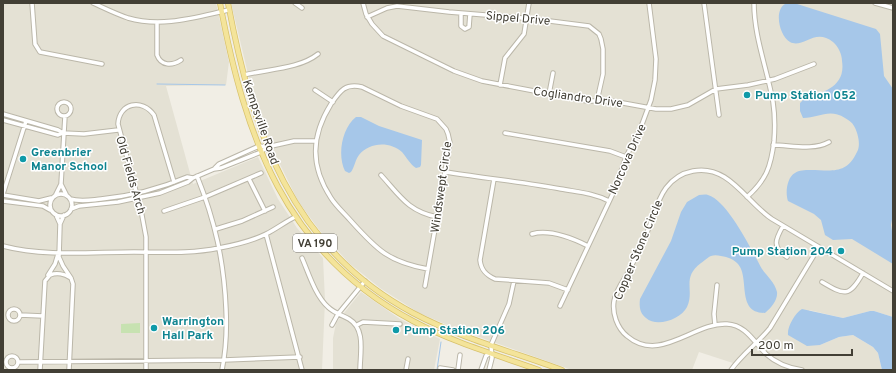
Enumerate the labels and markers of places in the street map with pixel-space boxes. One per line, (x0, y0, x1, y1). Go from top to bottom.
place label: Pump Station 052 (755, 88, 856, 104)
marker: Pump Station 052 (742, 90, 752, 100)
place label: Greenbrier Manor School (31, 145, 107, 175)
marker: Greenbrier Manor School (18, 154, 28, 164)
place label: Pump Station 204 (732, 244, 833, 260)
marker: Pump Station 204 (836, 246, 846, 256)
place label: Warrington Hall Park (162, 314, 224, 344)
marker: Warrington Hall Park (149, 323, 159, 333)
place label: Pump Station 206 (404, 323, 505, 339)
marker: Pump Station 206 (391, 325, 401, 335)

